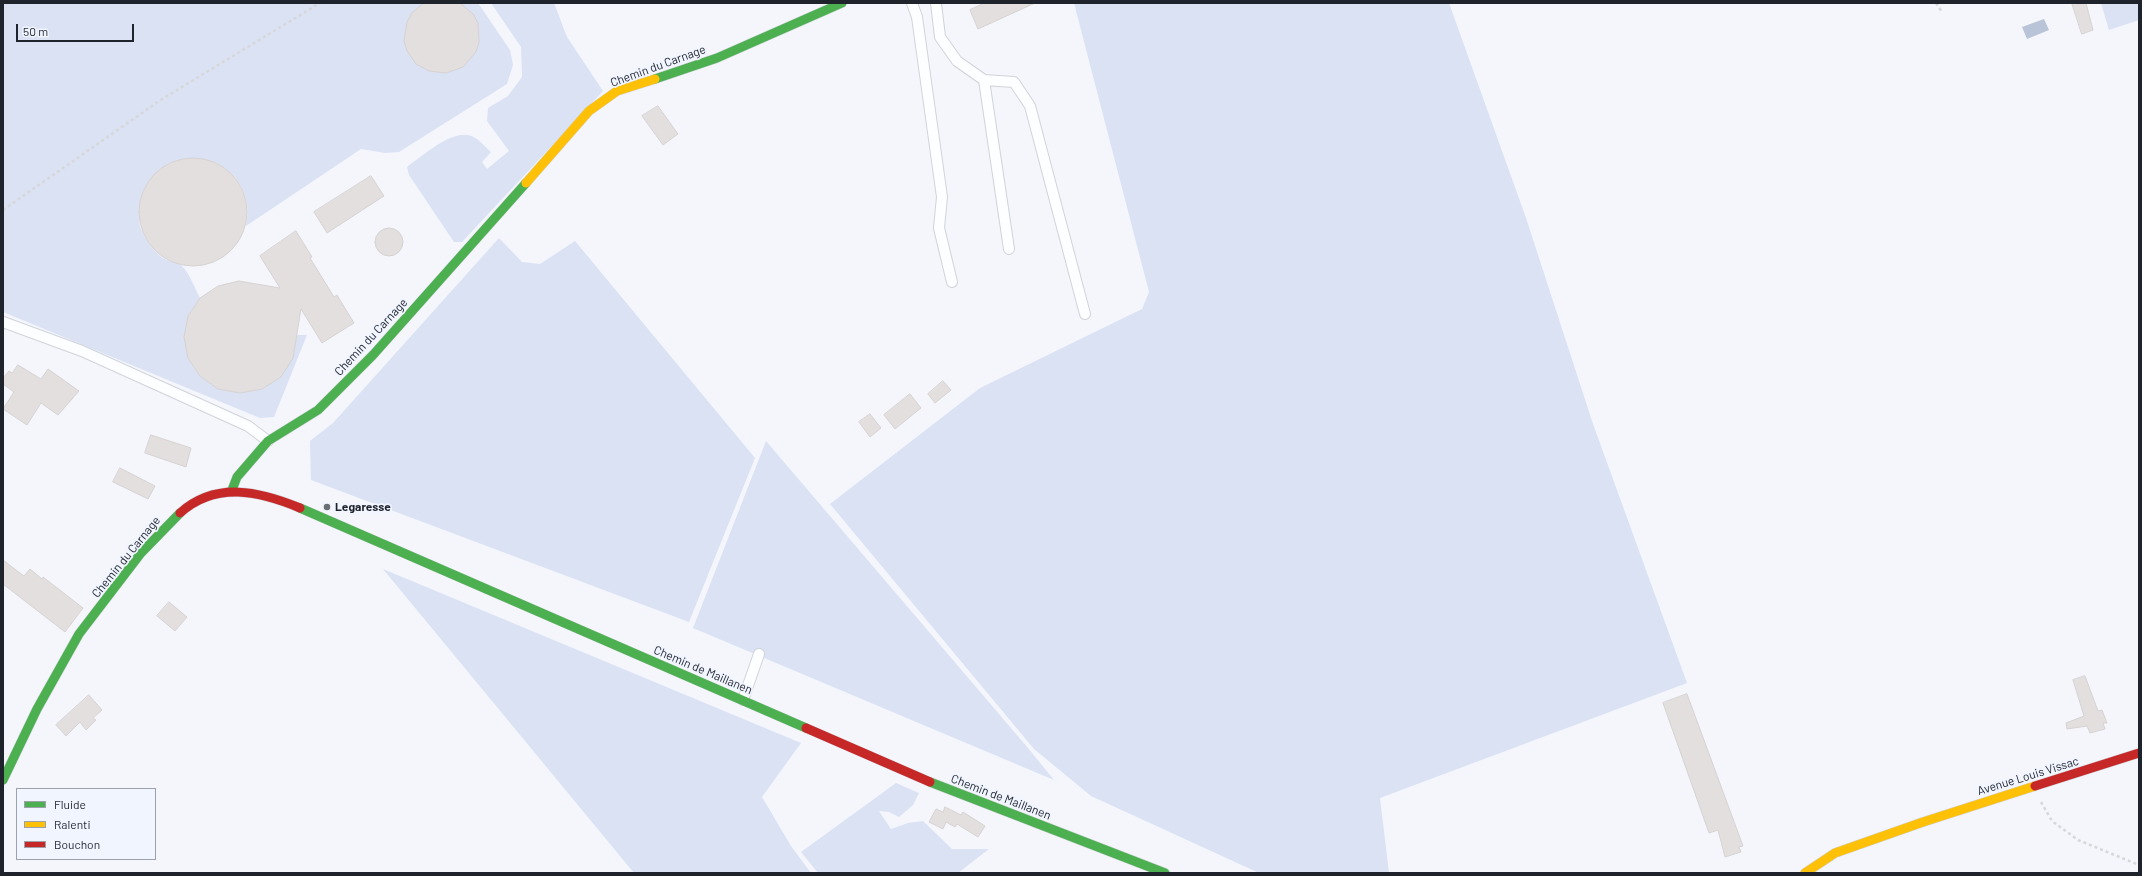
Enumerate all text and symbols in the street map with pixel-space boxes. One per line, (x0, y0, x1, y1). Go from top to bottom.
scale bar (18, 16, 136, 42)
text: 50 m (23, 24, 48, 38)
street label: Chemin du Carnage (608, 42, 708, 90)
street label: Chemin du Carnage (331, 295, 411, 379)
place label: Legaresse (335, 500, 391, 514)
marker: Legaresse (322, 502, 332, 512)
street label: Chemin du Carnage (89, 513, 163, 601)
street label: Chemin de Maillanen (651, 643, 755, 697)
street label: Avenue Louis Vissac (1975, 754, 2081, 798)
street label: Chemin de Maillanen (949, 771, 1053, 823)
legend (16, 788, 156, 860)
text: Fluide (54, 797, 86, 811)
text: Ralenti (54, 817, 91, 831)
text: Bouchon (54, 837, 100, 851)

